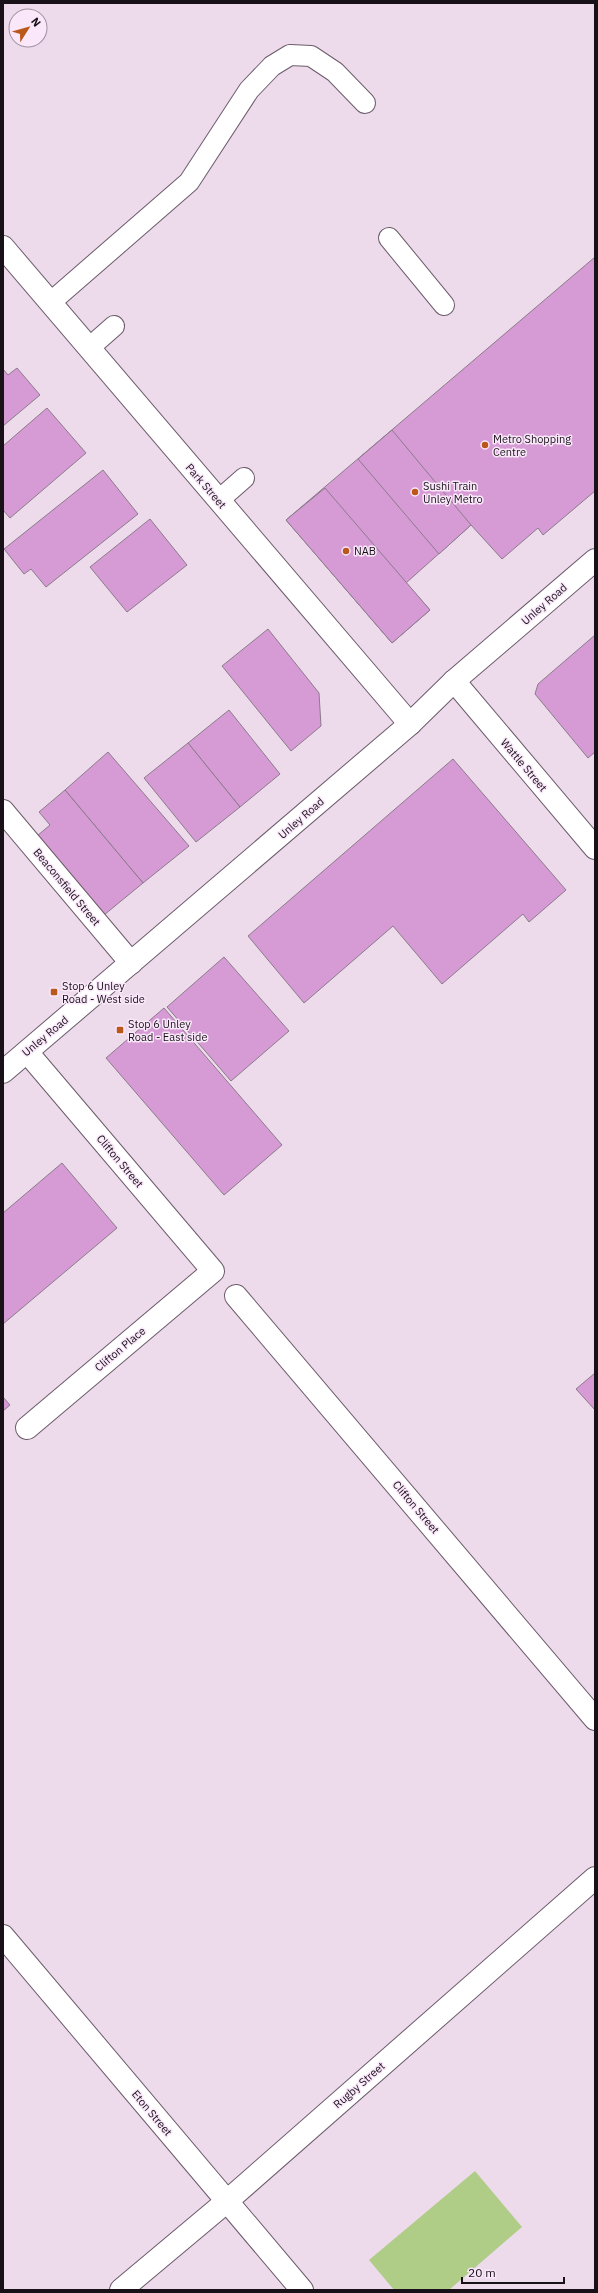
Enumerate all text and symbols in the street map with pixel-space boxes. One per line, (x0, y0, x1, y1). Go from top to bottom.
north arrow (8, 8, 48, 48)
text: N (28, 15, 44, 29)
place label: Metro Shopping Centre (493, 432, 571, 459)
marker: Metro Shopping Centre (480, 440, 490, 450)
street label: Park Street (183, 461, 229, 511)
place label: Sushi Train Unley Metro (423, 479, 483, 506)
marker: Sushi Train Unley Metro (410, 487, 420, 497)
place label: NAB (354, 544, 376, 558)
marker: NAB (341, 546, 351, 556)
street label: Unley Road (518, 580, 570, 628)
street label: Wattle Street (498, 736, 550, 794)
street label: Unley Road (275, 794, 327, 842)
street label: Beaconsfield Street (31, 845, 104, 929)
place label: Stop 6 Unley Road - West side (62, 979, 145, 1006)
marker: Stop 6 Unley Road - West side (49, 987, 59, 997)
street label: Unley Road (19, 1013, 71, 1059)
place label: Stop 6 Unley Road - East side (128, 1017, 207, 1044)
marker: Stop 6 Unley Road - East side (115, 1025, 125, 1035)
street label: Clifton Street (94, 1132, 146, 1191)
street label: Clifton Place (92, 1324, 148, 1374)
street label: Clifton Street (390, 1478, 442, 1537)
street label: Rugby Street (330, 2059, 388, 2111)
street label: Eton Street (129, 2087, 175, 2139)
scale bar (462, 2259, 564, 2285)
text: 20 m (468, 2265, 496, 2280)

